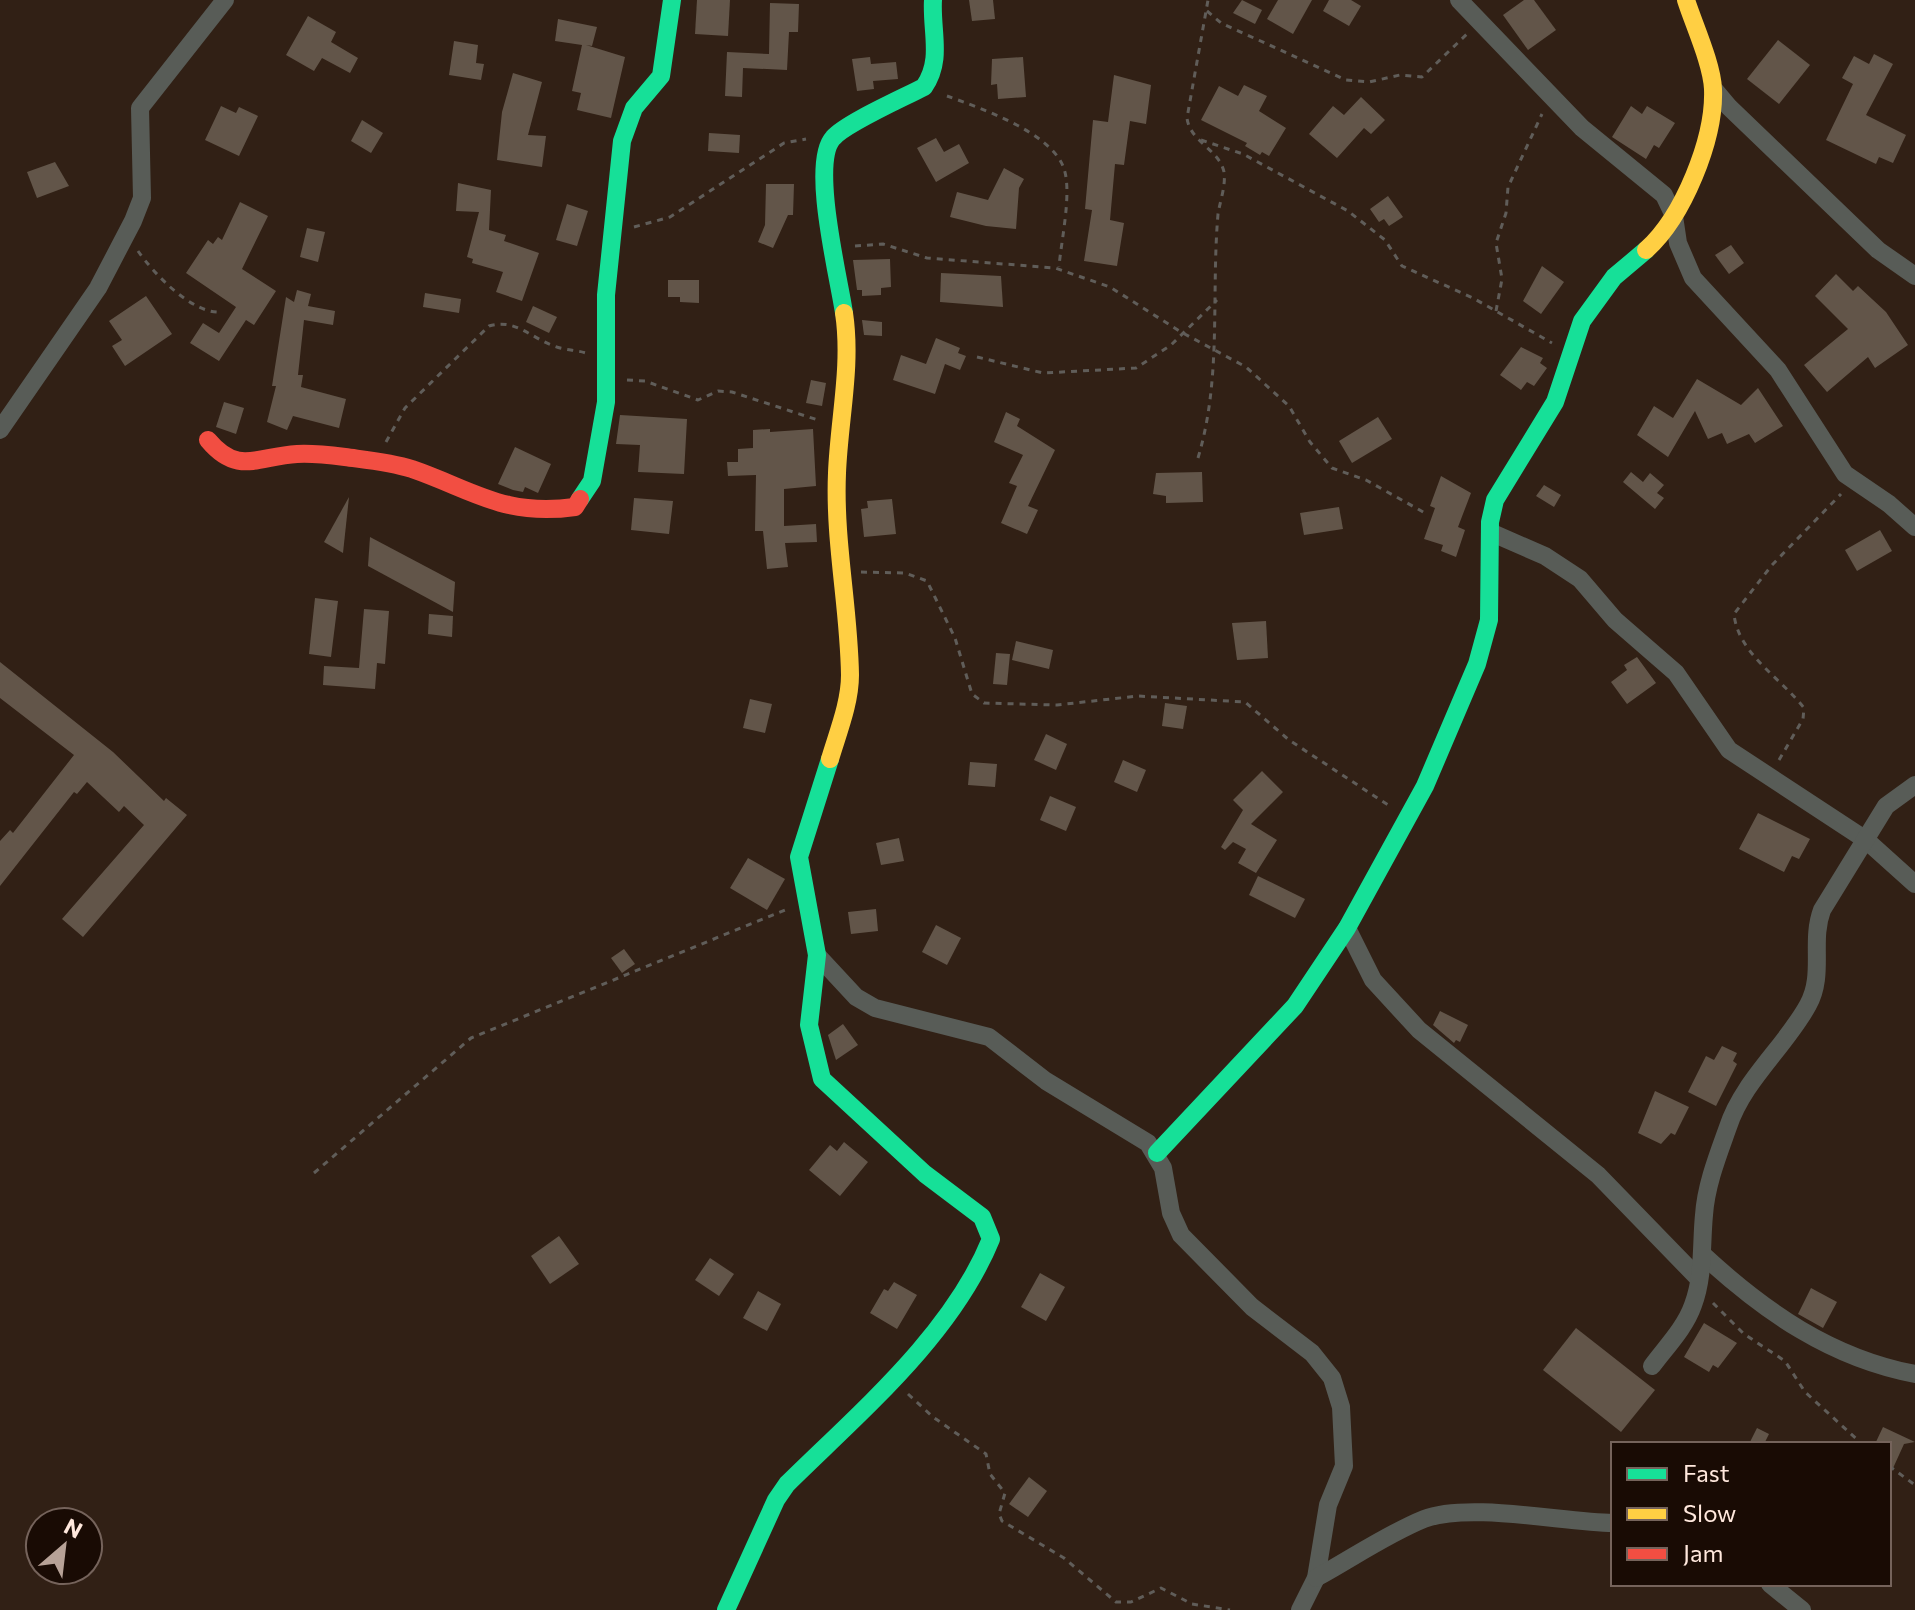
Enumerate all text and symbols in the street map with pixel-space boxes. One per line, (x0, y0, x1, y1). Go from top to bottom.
legend (1611, 1442, 1891, 1586)
text: Fast (1683, 1458, 1730, 1487)
text: Slow (1683, 1498, 1736, 1527)
north arrow (24, 1506, 104, 1586)
text: N (60, 1512, 87, 1544)
text: Jam (1683, 1538, 1723, 1567)

